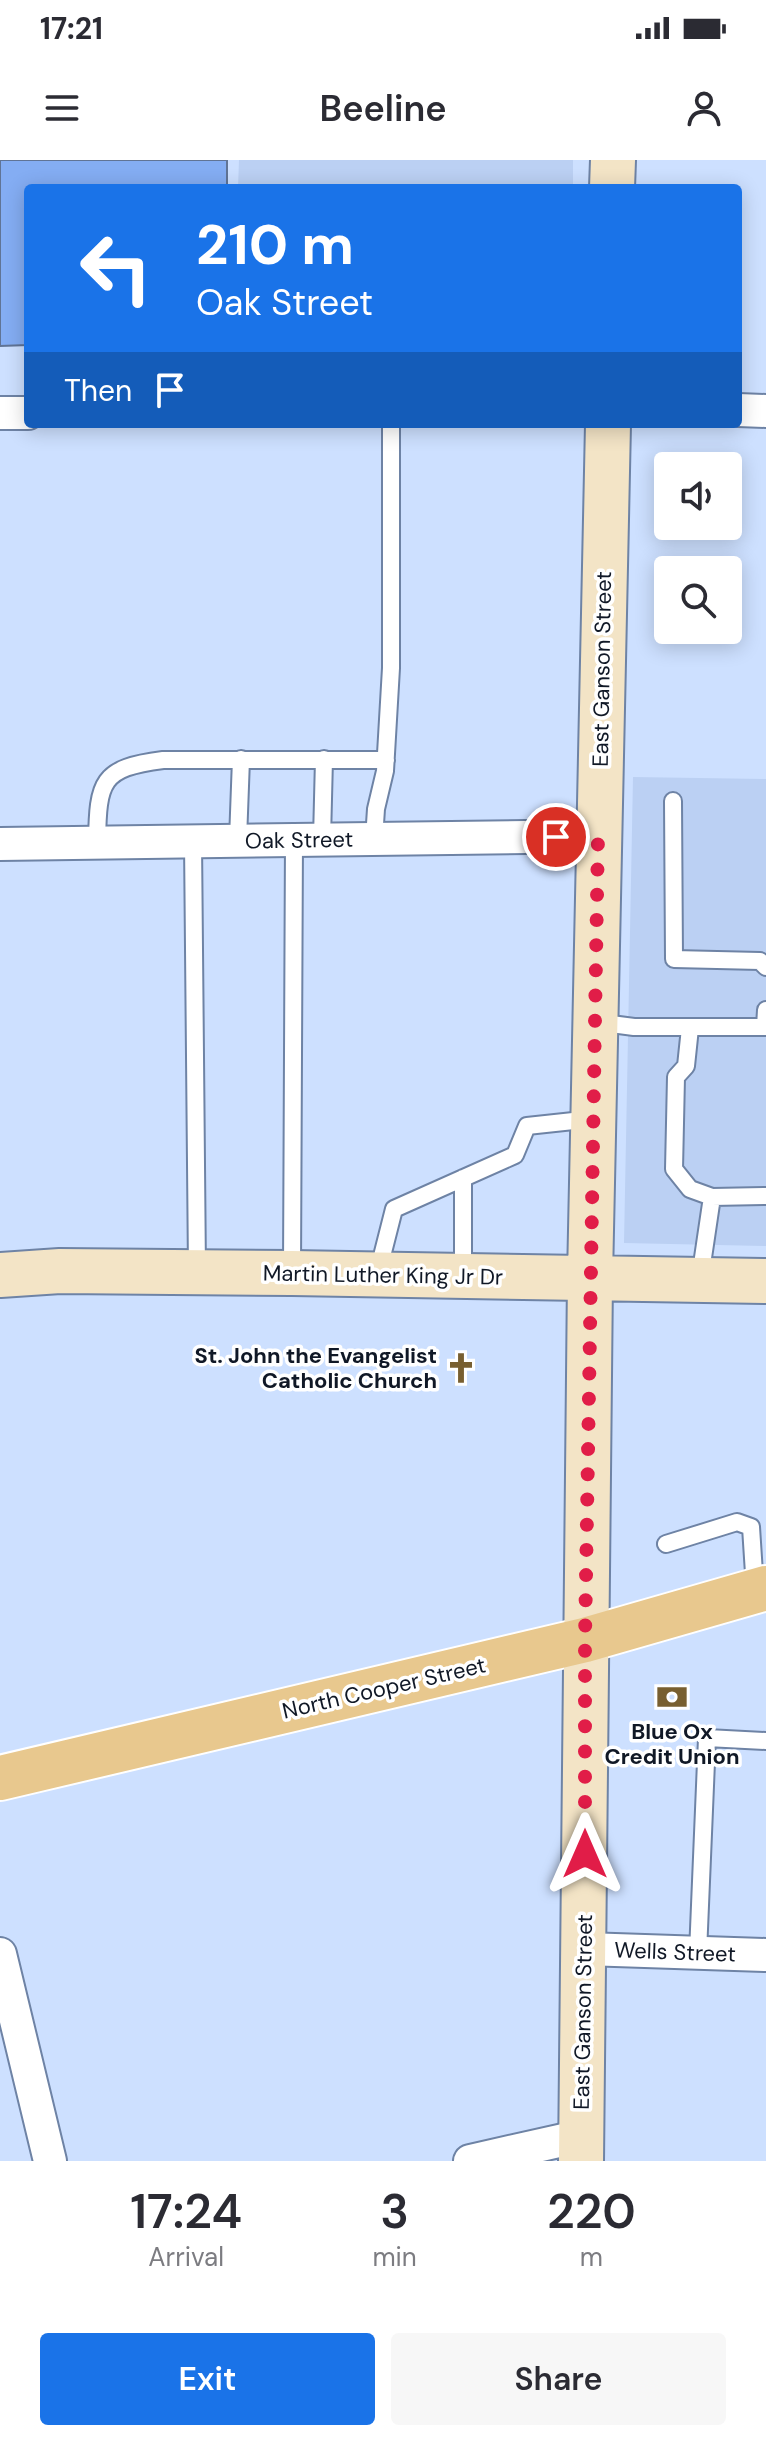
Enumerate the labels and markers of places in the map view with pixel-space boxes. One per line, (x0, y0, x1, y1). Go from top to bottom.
pin (522, 803, 590, 871)
place label: St. John the Evangelist Catholic Church (194, 1341, 437, 1395)
church icon: St. John the Evangelist Catholic Church (444, 1351, 478, 1385)
bank icon: Blue Ox Credit Union (655, 1680, 689, 1714)
place label: Blue Ox Credit Union (604, 1717, 740, 1771)

